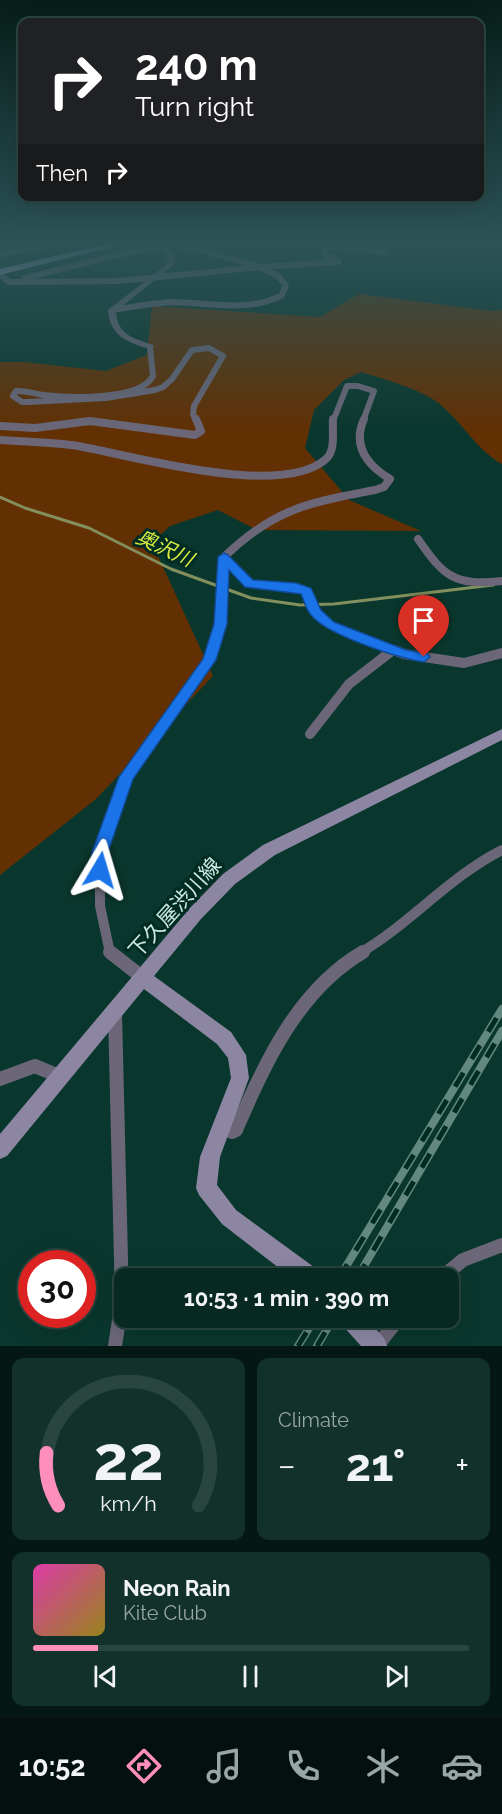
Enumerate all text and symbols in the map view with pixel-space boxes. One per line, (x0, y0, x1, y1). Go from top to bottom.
text: 240 m (135, 41, 258, 90)
icon: right (36, 42, 114, 120)
text: Turn right (135, 91, 254, 122)
icon: right (100, 156, 133, 189)
text: Then (36, 160, 88, 186)
water label: 奥沢川 (133, 524, 199, 572)
pin (398, 595, 449, 657)
icon: arrive (407, 604, 440, 637)
position arrow (68, 838, 132, 902)
street label: 下久屋渋川線 (123, 852, 226, 963)
speed limit sign: 30 (18, 1250, 96, 1328)
text: 10:53 · 1 min · 390 m (184, 1285, 389, 1311)
text: Climate (278, 1408, 349, 1432)
text: 22 (93, 1421, 164, 1495)
text: 21° (346, 1439, 405, 1492)
text: − (278, 1446, 296, 1485)
text: + (455, 1446, 469, 1485)
text: km/h (100, 1491, 157, 1516)
text: Neon Rain (123, 1575, 231, 1601)
text: Kite Club (123, 1601, 207, 1625)
icon: previous (89, 1660, 122, 1693)
icon: pause (234, 1660, 267, 1693)
icon: next (380, 1660, 413, 1693)
icon: directions (123, 1745, 165, 1787)
icon: music (203, 1745, 245, 1787)
icon: phone (282, 1745, 324, 1787)
icon: climate (362, 1745, 404, 1787)
icon: car (441, 1745, 483, 1787)
text: 10:52 (19, 1751, 86, 1782)

